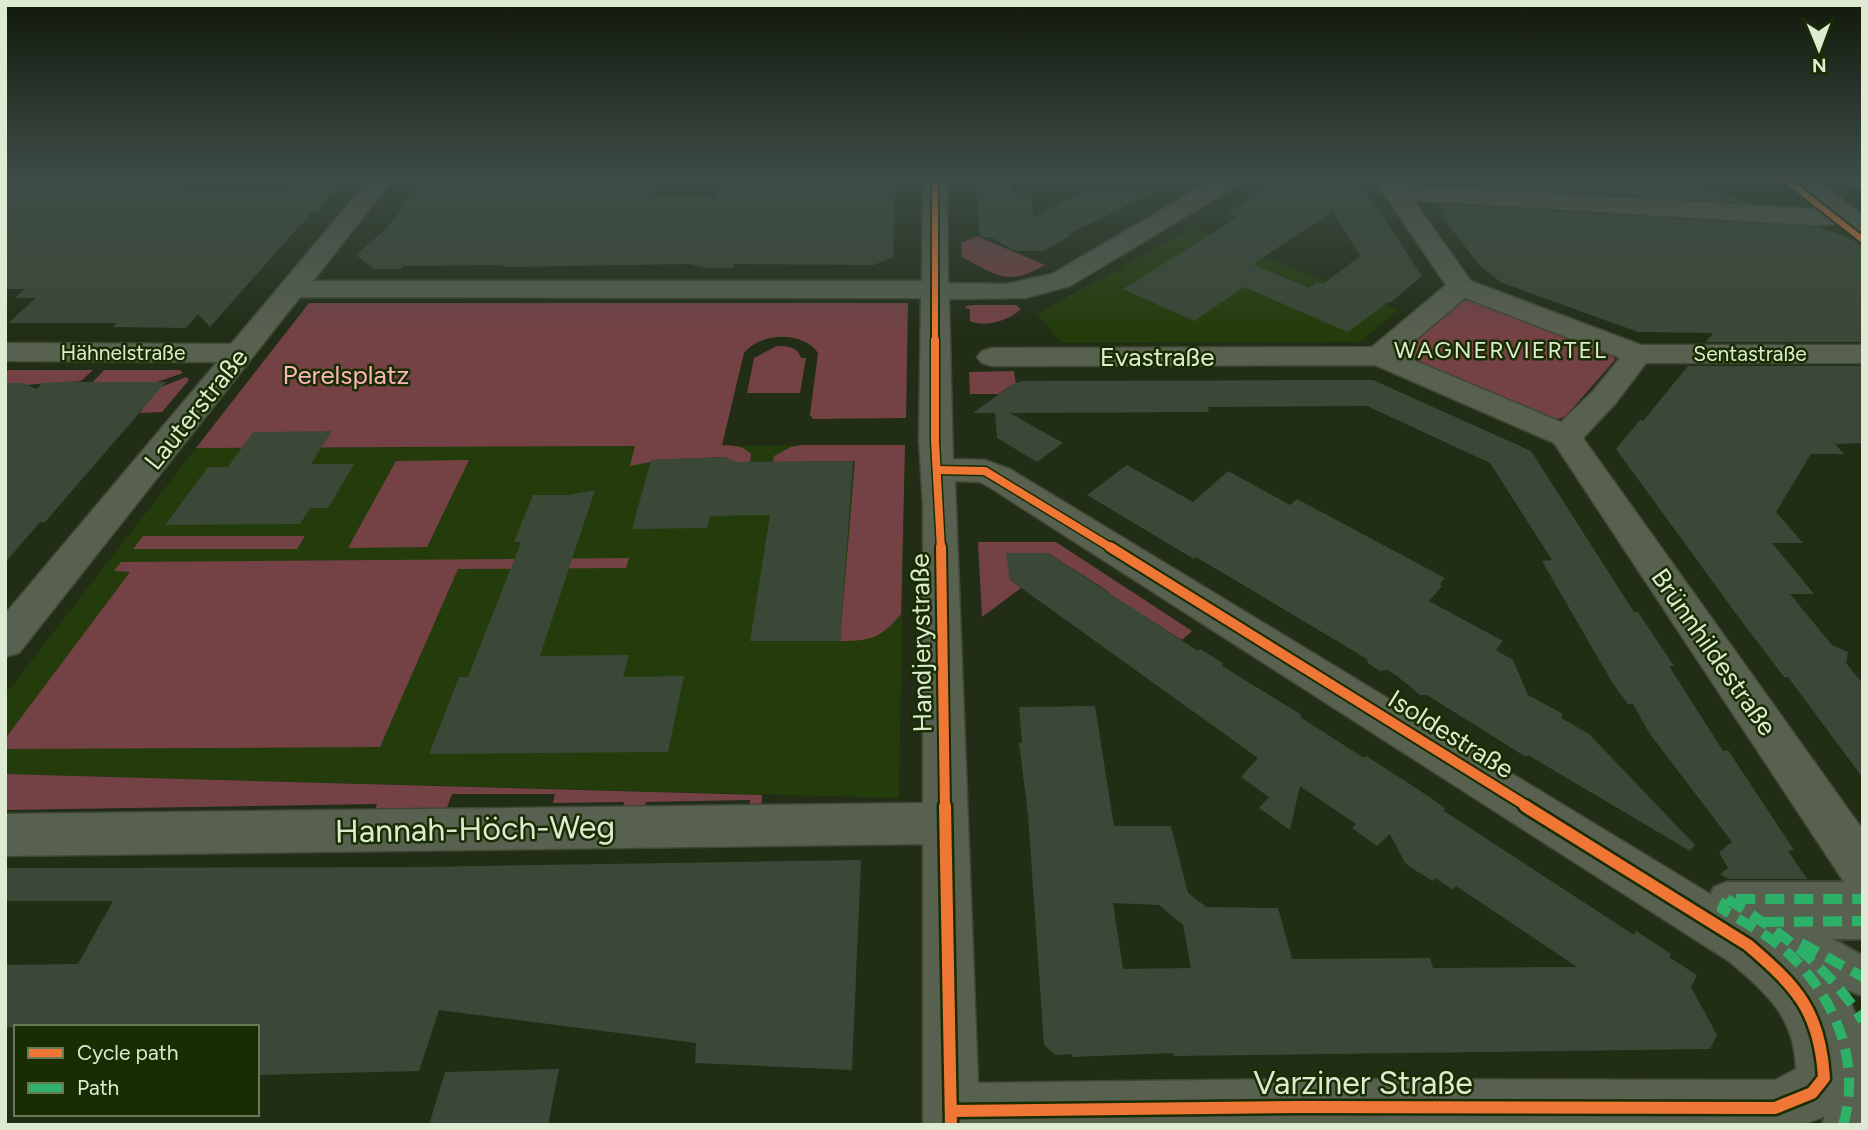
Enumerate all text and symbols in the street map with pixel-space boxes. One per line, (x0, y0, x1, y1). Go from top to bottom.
north arrow (1784, 14, 1854, 84)
text: N (1812, 54, 1827, 77)
district label: WAGNERVIERTEL (1394, 336, 1608, 364)
street label: Hähnelstraße (61, 340, 185, 365)
street label: Evastraße (1100, 341, 1214, 373)
street label: Sentastraße (1693, 341, 1807, 366)
street label: Lauterstraße (137, 342, 255, 476)
park label: Perelsplatz (283, 359, 409, 391)
street label: Handjerystraße (903, 553, 939, 733)
street label: Brünnhildestraße (1644, 562, 1784, 742)
street label: Isoldestraße (1382, 683, 1520, 785)
street label: Hannah-Höch-Weg (335, 808, 615, 850)
legend (14, 1025, 259, 1116)
text: Cycle path (77, 1040, 178, 1065)
street label: Varziner Straße (1253, 1064, 1473, 1102)
text: Path (77, 1075, 119, 1100)

